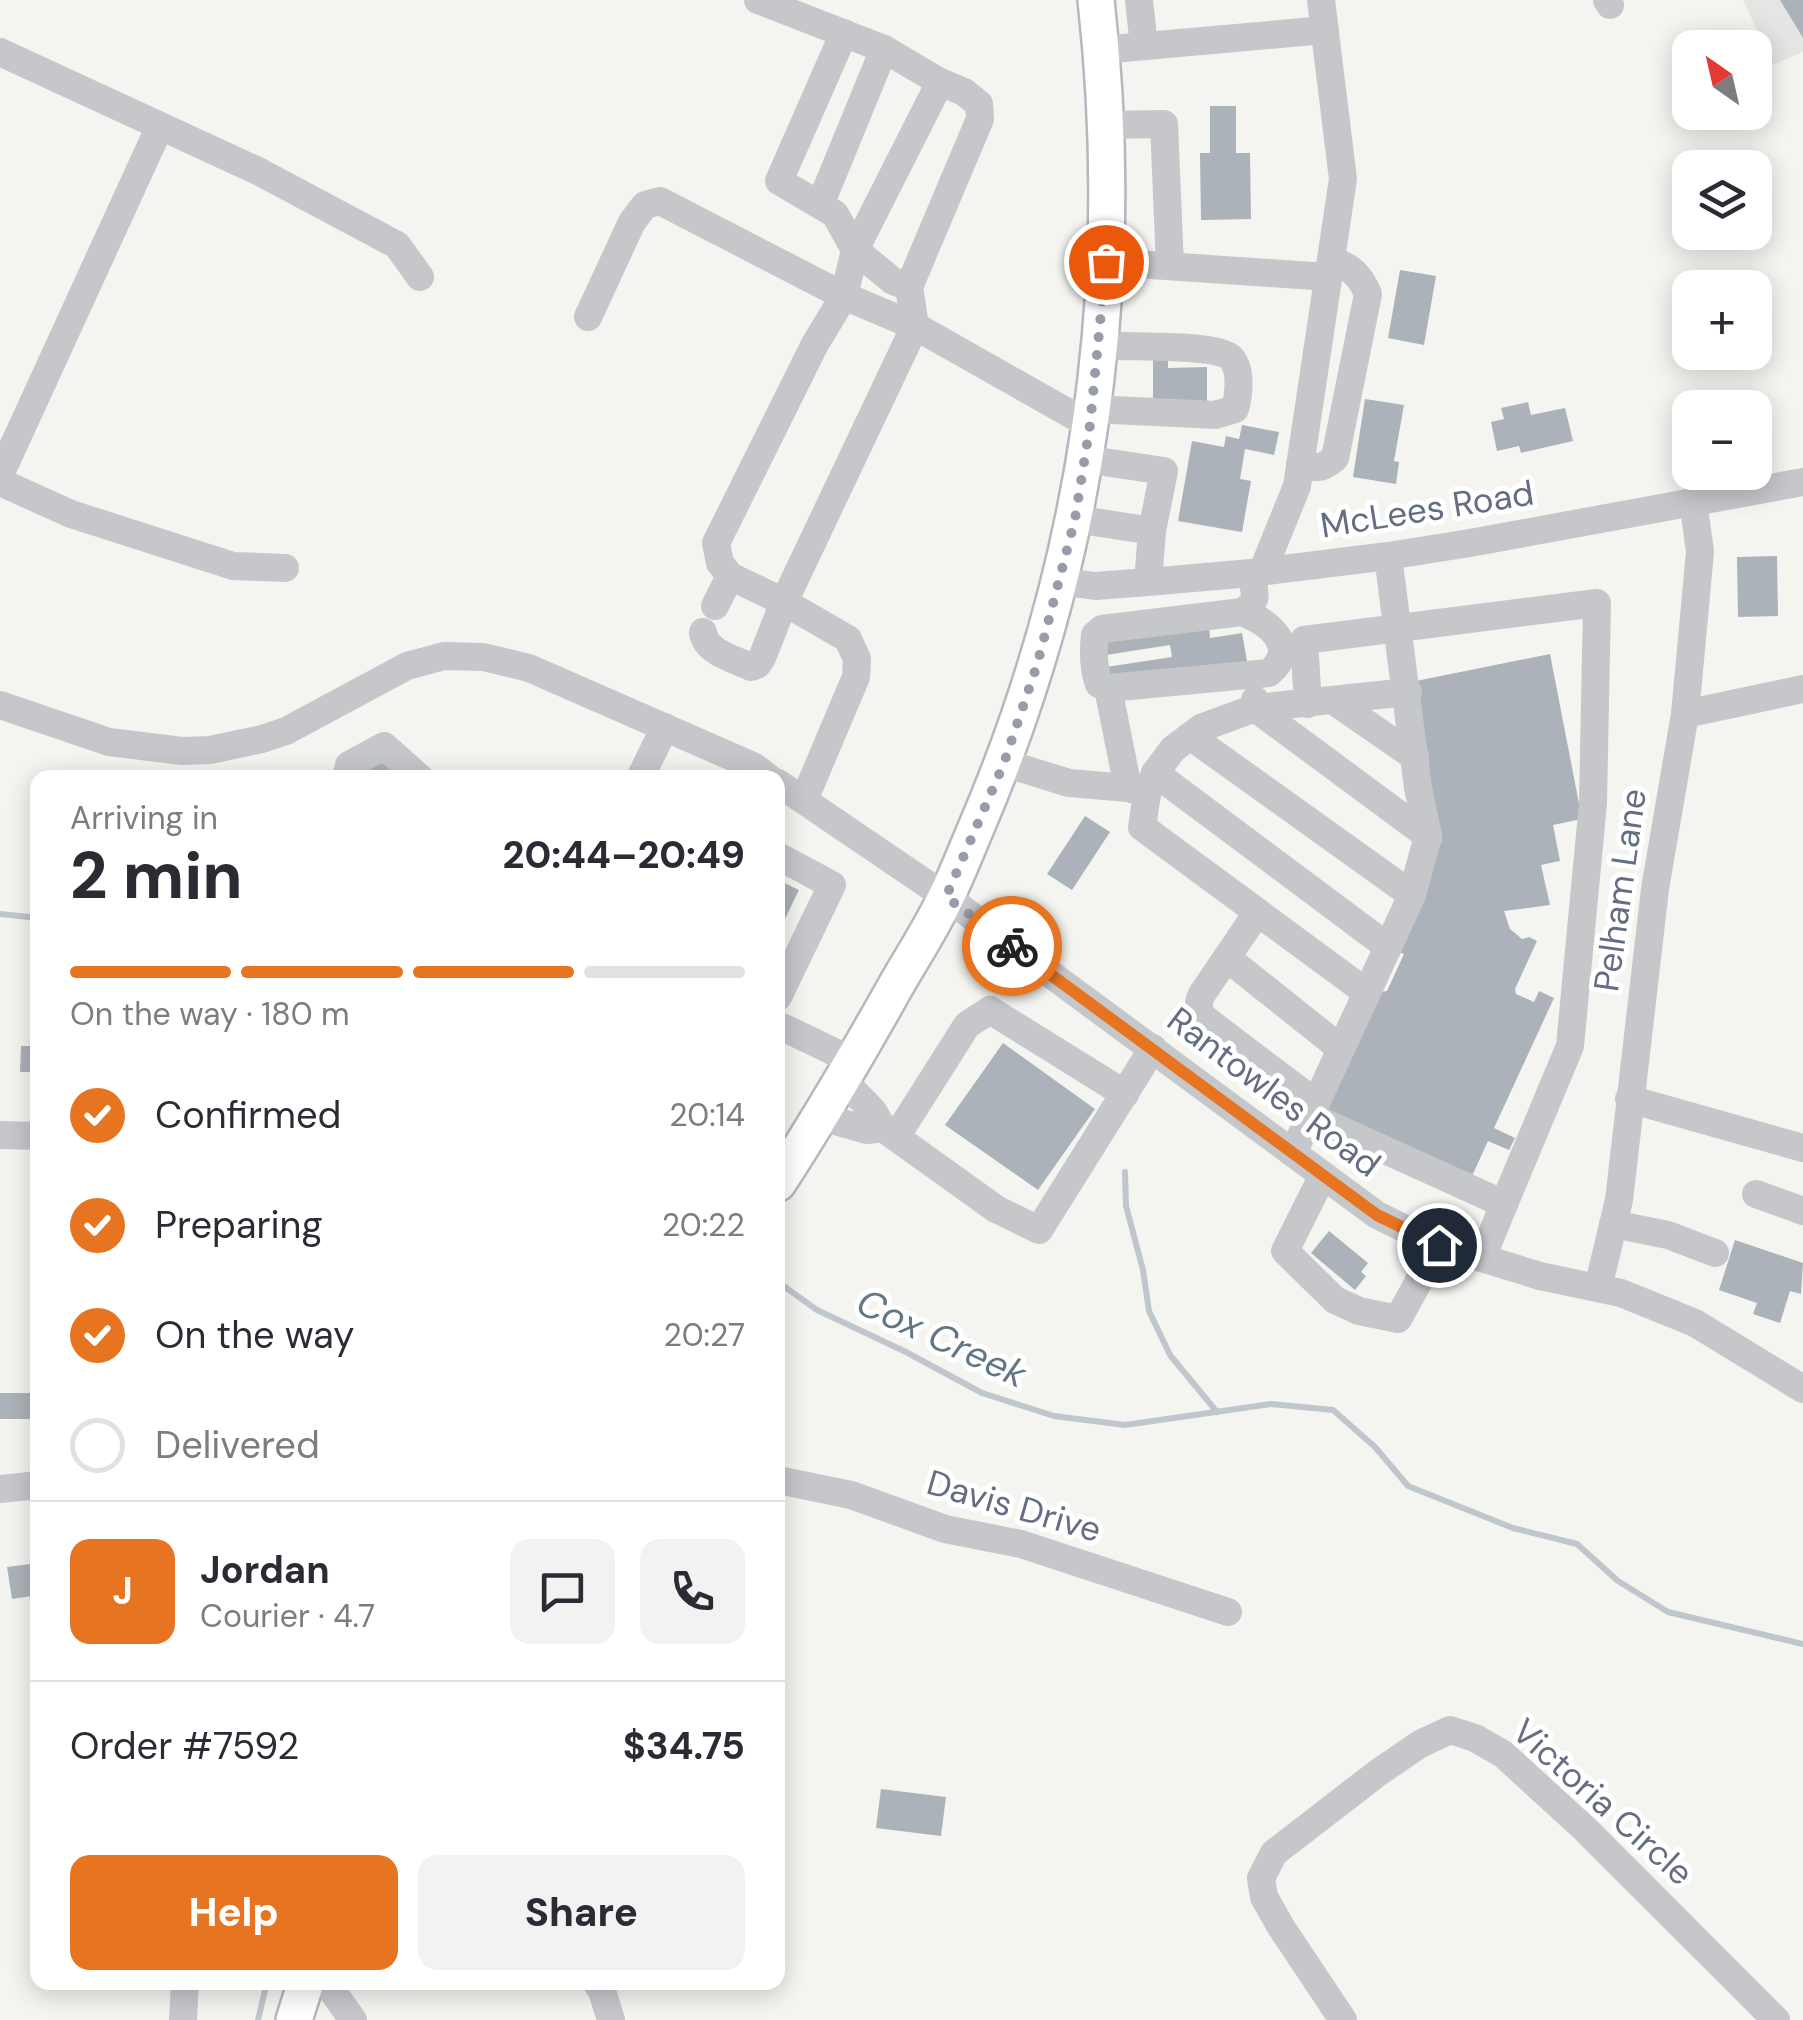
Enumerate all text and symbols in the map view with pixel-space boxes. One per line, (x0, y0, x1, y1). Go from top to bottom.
north arrow (1672, 30, 1772, 130)
map controls (1672, 30, 1772, 490)
button: layers (1672, 150, 1772, 250)
pin (1064, 220, 1149, 305)
icon: bag (1079, 235, 1134, 290)
button: + (1672, 270, 1772, 370)
button: − (1672, 390, 1772, 490)
street label: McLees Road (1317, 469, 1537, 549)
street label: Pelham Lane (1583, 786, 1657, 994)
text: Arriving in (70, 797, 218, 839)
text: 20:44–20:49 (503, 830, 745, 880)
text: 2 min (70, 834, 243, 918)
courier (962, 896, 1062, 996)
icon: bike (985, 919, 1040, 974)
text: On the way · 180 m (70, 993, 350, 1035)
street label: Rantowles Road (1158, 997, 1390, 1187)
icon: check (70, 1088, 125, 1143)
text: Confirmed (155, 1090, 341, 1140)
text: 20:14 (669, 1094, 745, 1136)
icon: check (70, 1198, 125, 1253)
text: Preparing (155, 1200, 323, 1250)
pin (1397, 1203, 1482, 1288)
text: 20:22 (662, 1204, 745, 1246)
icon: home (1412, 1218, 1467, 1273)
water label: Cox Creek (849, 1277, 1036, 1399)
icon: check (70, 1308, 125, 1363)
text: On the way (155, 1310, 354, 1360)
text: 20:27 (664, 1314, 745, 1356)
text: Delivered (155, 1420, 320, 1470)
street label: Davis Drive (922, 1459, 1106, 1553)
button: chat (510, 1539, 615, 1644)
button: phone (640, 1539, 745, 1644)
text: Jordan (200, 1545, 330, 1595)
text: J (112, 1566, 133, 1616)
text: Courier · 4.7 (200, 1595, 375, 1637)
street label: Victoria Circle (1503, 1708, 1703, 1896)
text: Order #7592 (70, 1721, 299, 1771)
text: $34.75 (623, 1721, 745, 1771)
button: Help (70, 1855, 398, 1970)
button: Share (418, 1855, 745, 1970)

